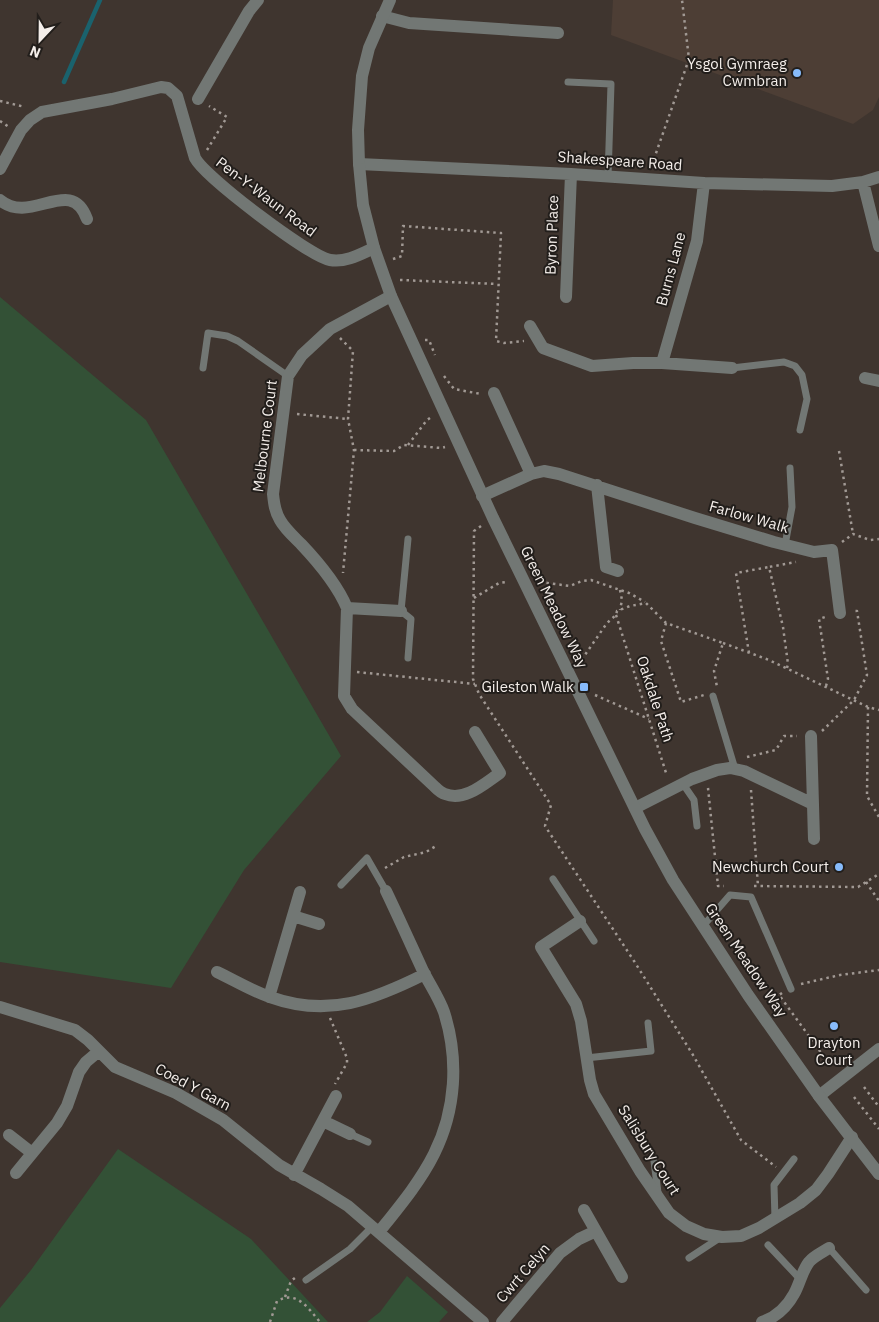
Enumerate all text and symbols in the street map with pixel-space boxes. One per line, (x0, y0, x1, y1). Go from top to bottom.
north arrow (15, 15, 65, 65)
text: N (27, 42, 43, 62)
place label: Ysgol Gymraeg Cwmbran (687, 54, 787, 90)
marker: Ysgol Gymraeg Cwmbran (791, 67, 803, 79)
street label: Shakespeare Road (557, 147, 683, 174)
street label: Pen-Y-Waun Road (212, 153, 320, 241)
street label: Byron Place (541, 195, 562, 275)
street label: Burns Lane (652, 230, 689, 308)
street label: Melbourne Court (248, 379, 281, 493)
street label: Farlow Walk (707, 496, 791, 537)
street label: Green Meadow Way (517, 543, 592, 671)
street label: Oakdale Path (633, 653, 678, 744)
place label: Gileston Walk (481, 677, 574, 696)
marker: Gileston Walk (578, 681, 590, 693)
place label: Newchurch Court (712, 857, 829, 876)
marker: Newchurch Court (833, 861, 845, 873)
street label: Green Meadow Way (701, 899, 792, 1021)
marker: Drayton Court (828, 1020, 840, 1032)
place label: Drayton Court (807, 1033, 861, 1069)
street label: Coed Y Garn (152, 1059, 234, 1114)
street label: Salisbury Court (614, 1101, 685, 1198)
street label: Cwrt Celyn (492, 1239, 554, 1306)

